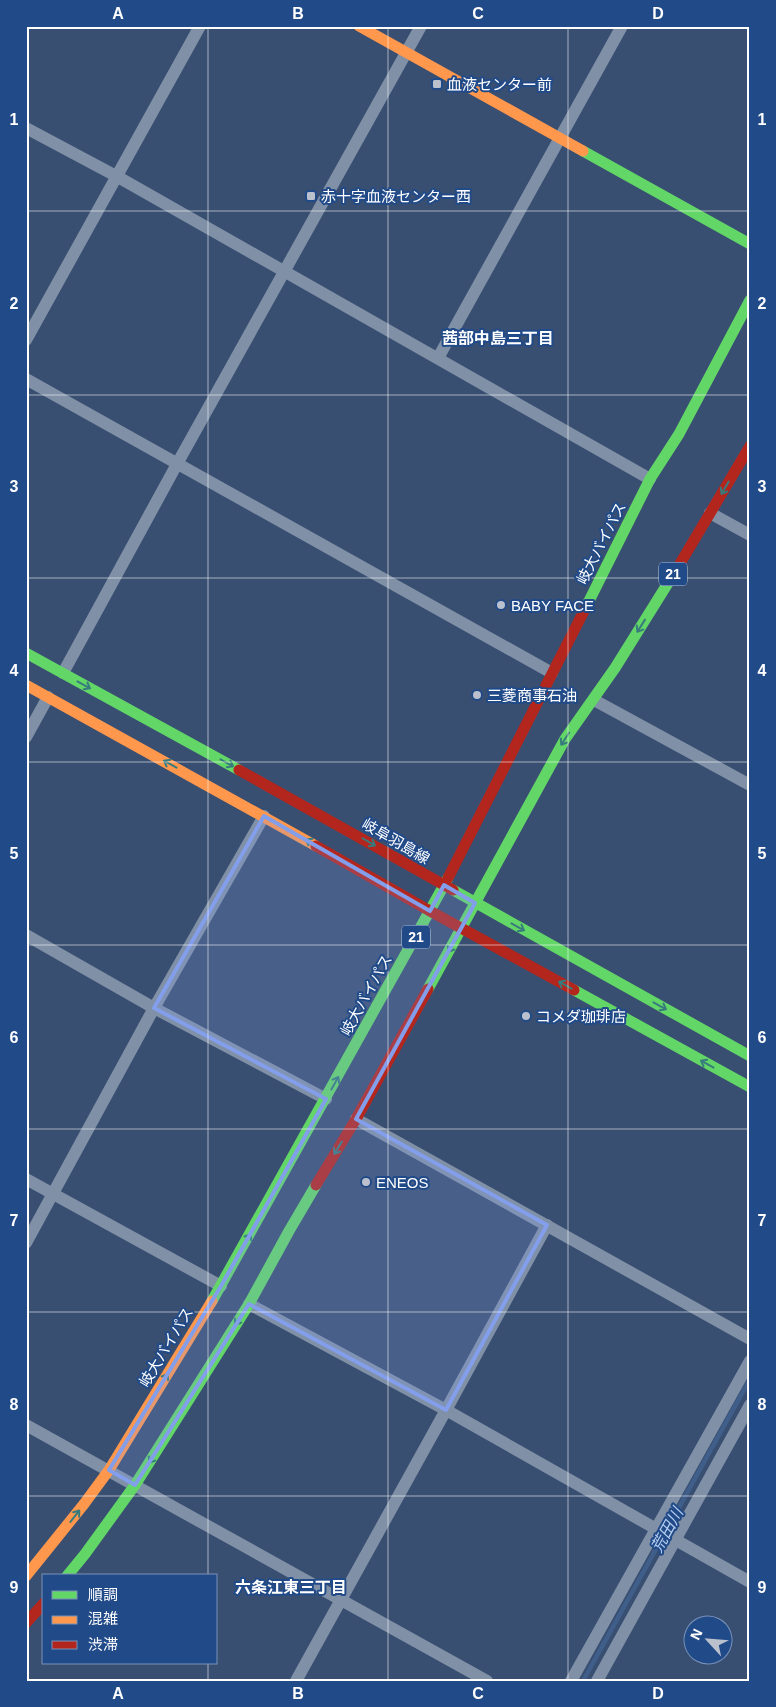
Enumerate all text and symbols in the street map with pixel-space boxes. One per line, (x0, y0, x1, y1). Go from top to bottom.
text: A (112, 5, 124, 22)
text: B (292, 5, 304, 22)
text: C (472, 5, 484, 22)
text: D (652, 5, 664, 22)
place label: 血液センター前 (447, 76, 552, 93)
marker: 血液センター前 (431, 78, 443, 90)
text: 1 (10, 111, 19, 128)
text: 1 (758, 111, 767, 128)
place label: 赤十字血液センター西 (321, 188, 471, 205)
marker: 赤十字血液センター西 (305, 190, 317, 202)
text: 2 (10, 295, 19, 312)
text: 2 (758, 295, 767, 312)
district label: 茜部中島三丁目 (442, 330, 554, 347)
text: 3 (10, 478, 19, 495)
text: 3 (758, 478, 767, 495)
one-way arrow (720, 480, 730, 495)
street label: 岐大バイパス (573, 499, 629, 587)
road number: 21 (659, 562, 687, 586)
place label: BABY FACE (511, 597, 594, 614)
marker: BABY FACE (495, 599, 507, 611)
one-way arrow (635, 619, 645, 633)
text: 4 (10, 662, 19, 679)
text: 4 (758, 662, 767, 679)
one-way arrow (77, 680, 92, 690)
place label: 三菱商事石油 (487, 687, 577, 704)
marker: 三菱商事石油 (471, 689, 483, 701)
one-way arrow (560, 732, 570, 746)
one-way arrow (219, 758, 234, 768)
one-way arrow (163, 759, 178, 768)
street label: 岐阜羽島線 (359, 815, 433, 867)
one-way arrow (305, 838, 320, 848)
one-way arrow (361, 838, 375, 848)
text: 5 (10, 845, 19, 862)
text: 5 (758, 845, 767, 862)
one-way arrow (510, 923, 525, 932)
road number: 21 (402, 926, 430, 949)
one-way arrow (446, 938, 456, 952)
street label: 岐大バイパス (337, 952, 395, 1038)
one-way arrow (558, 980, 573, 989)
one-way arrow (652, 1001, 667, 1011)
place label: コメダ珈琲店 (536, 1008, 626, 1025)
marker: コメダ珈琲店 (520, 1010, 532, 1022)
text: 6 (10, 1029, 19, 1046)
text: 6 (758, 1029, 767, 1046)
one-way arrow (700, 1059, 715, 1068)
one-way arrow (330, 1076, 340, 1091)
one-way arrow (333, 1141, 343, 1155)
place label: ENEOS (376, 1174, 429, 1191)
marker: ENEOS (360, 1176, 372, 1188)
text: 7 (10, 1212, 19, 1229)
text: 7 (758, 1212, 767, 1229)
one-way arrow (242, 1234, 252, 1248)
street label: 岐大バイパス (136, 1304, 196, 1390)
one-way arrow (233, 1312, 243, 1326)
one-way arrow (159, 1373, 169, 1387)
text: 8 (10, 1396, 19, 1413)
text: 8 (758, 1396, 767, 1413)
one-way arrow (147, 1450, 158, 1464)
water label: 荒田川 (648, 1503, 687, 1555)
one-way arrow (70, 1509, 80, 1523)
legend (42, 1574, 218, 1664)
text: 9 (10, 1579, 19, 1596)
district label: 六条江東三丁目 (235, 1579, 347, 1596)
text: 9 (758, 1579, 767, 1596)
text: 順調 (88, 1586, 118, 1603)
text: 混雑 (88, 1610, 118, 1627)
north arrow (684, 1614, 734, 1664)
text: N (687, 1626, 706, 1642)
text: 渋滞 (88, 1636, 118, 1653)
text: A (112, 1685, 124, 1702)
text: B (292, 1685, 304, 1702)
text: C (472, 1685, 484, 1702)
text: D (652, 1685, 664, 1702)

